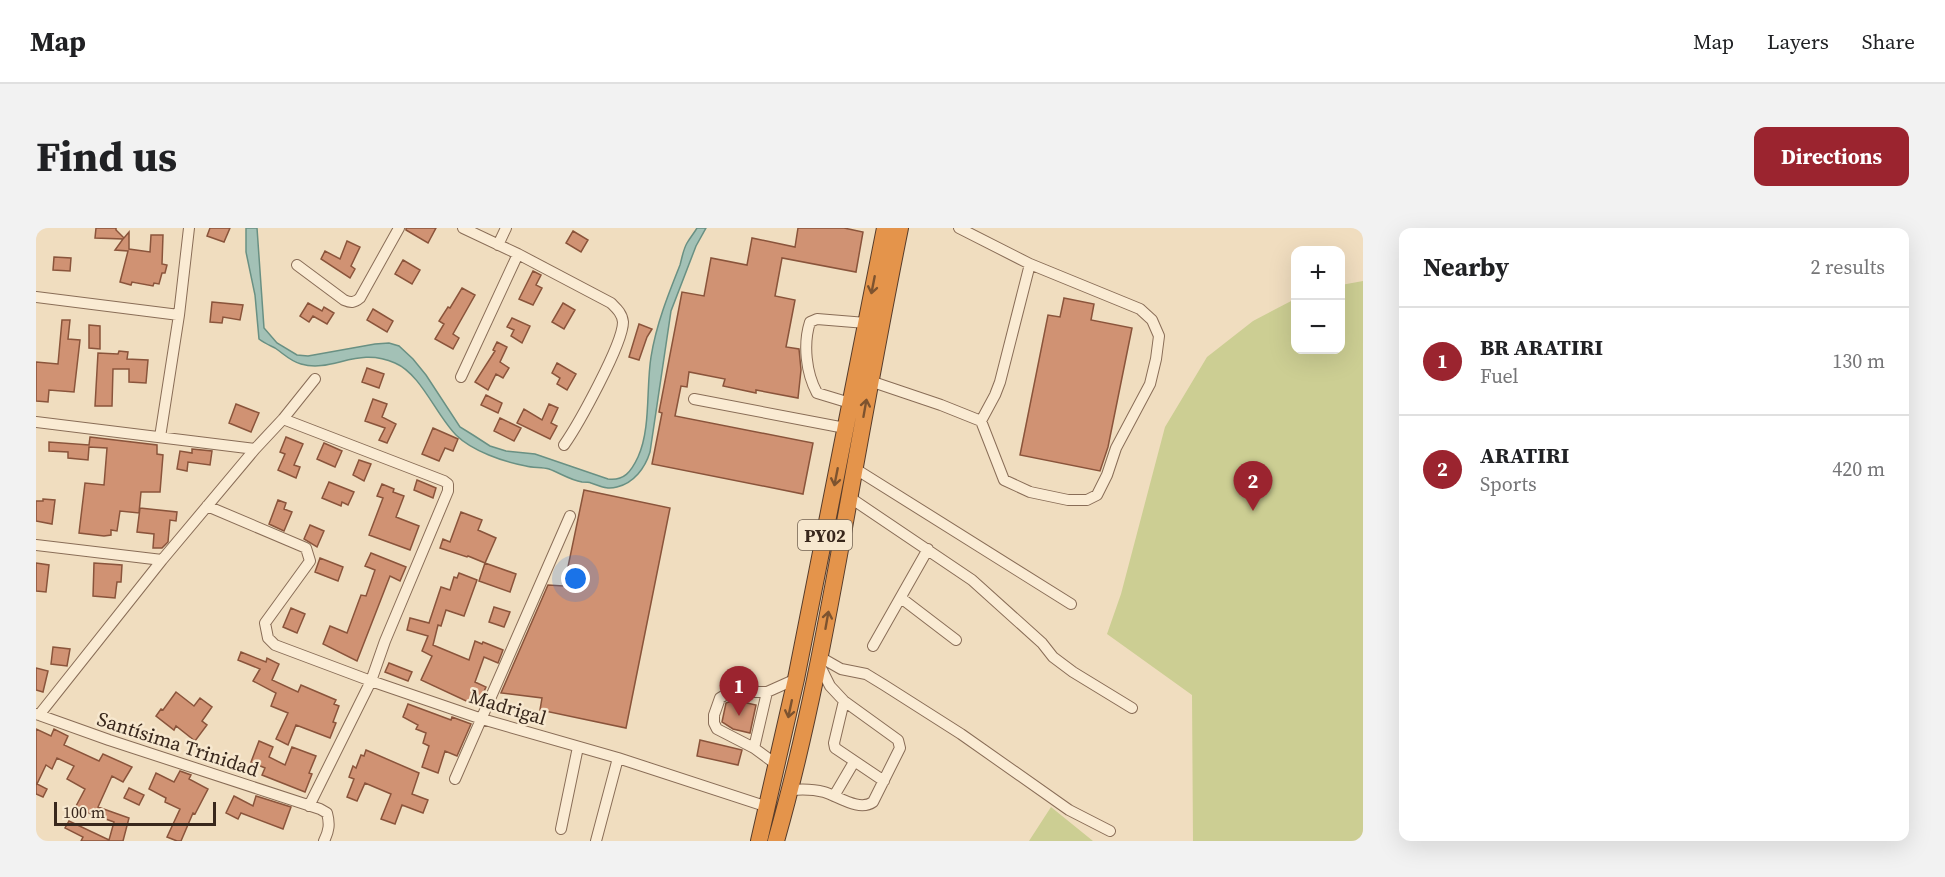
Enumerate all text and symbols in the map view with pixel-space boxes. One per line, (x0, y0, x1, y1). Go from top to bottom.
text: Map (30, 22, 86, 60)
text: Map (1693, 27, 1734, 56)
text: Layers (1767, 27, 1829, 56)
text: Share (1862, 27, 1915, 56)
text: Find us (36, 127, 177, 185)
button: Directions (1754, 127, 1909, 186)
map controls (1291, 246, 1345, 354)
button: + (1291, 246, 1345, 300)
text: Nearby (1423, 249, 1509, 285)
text: 2 results (1810, 253, 1885, 281)
one-way arrow (867, 276, 879, 295)
button: − (1291, 300, 1345, 354)
text: BR ARATIRI (1480, 332, 1603, 362)
text: 1 (1437, 347, 1448, 375)
text: 130 m (1832, 347, 1885, 375)
text: Fuel (1480, 362, 1519, 390)
one-way arrow (860, 398, 871, 418)
text: ARATIRI (1480, 440, 1569, 470)
text: 2 (1437, 455, 1448, 483)
text: 420 m (1832, 455, 1885, 483)
pin: 2 (1234, 462, 1272, 511)
one-way arrow (830, 466, 841, 486)
text: Sports (1480, 470, 1537, 498)
road number: PY02 (798, 520, 852, 550)
your location (561, 564, 590, 593)
one-way arrow (822, 611, 833, 631)
pin: 1 (720, 666, 758, 716)
street label: Madrigal (466, 682, 550, 732)
one-way arrow (783, 699, 795, 718)
street label: Santísima Trinidad (94, 705, 263, 784)
scale bar (54, 799, 216, 826)
text: 100 m (63, 801, 105, 823)

